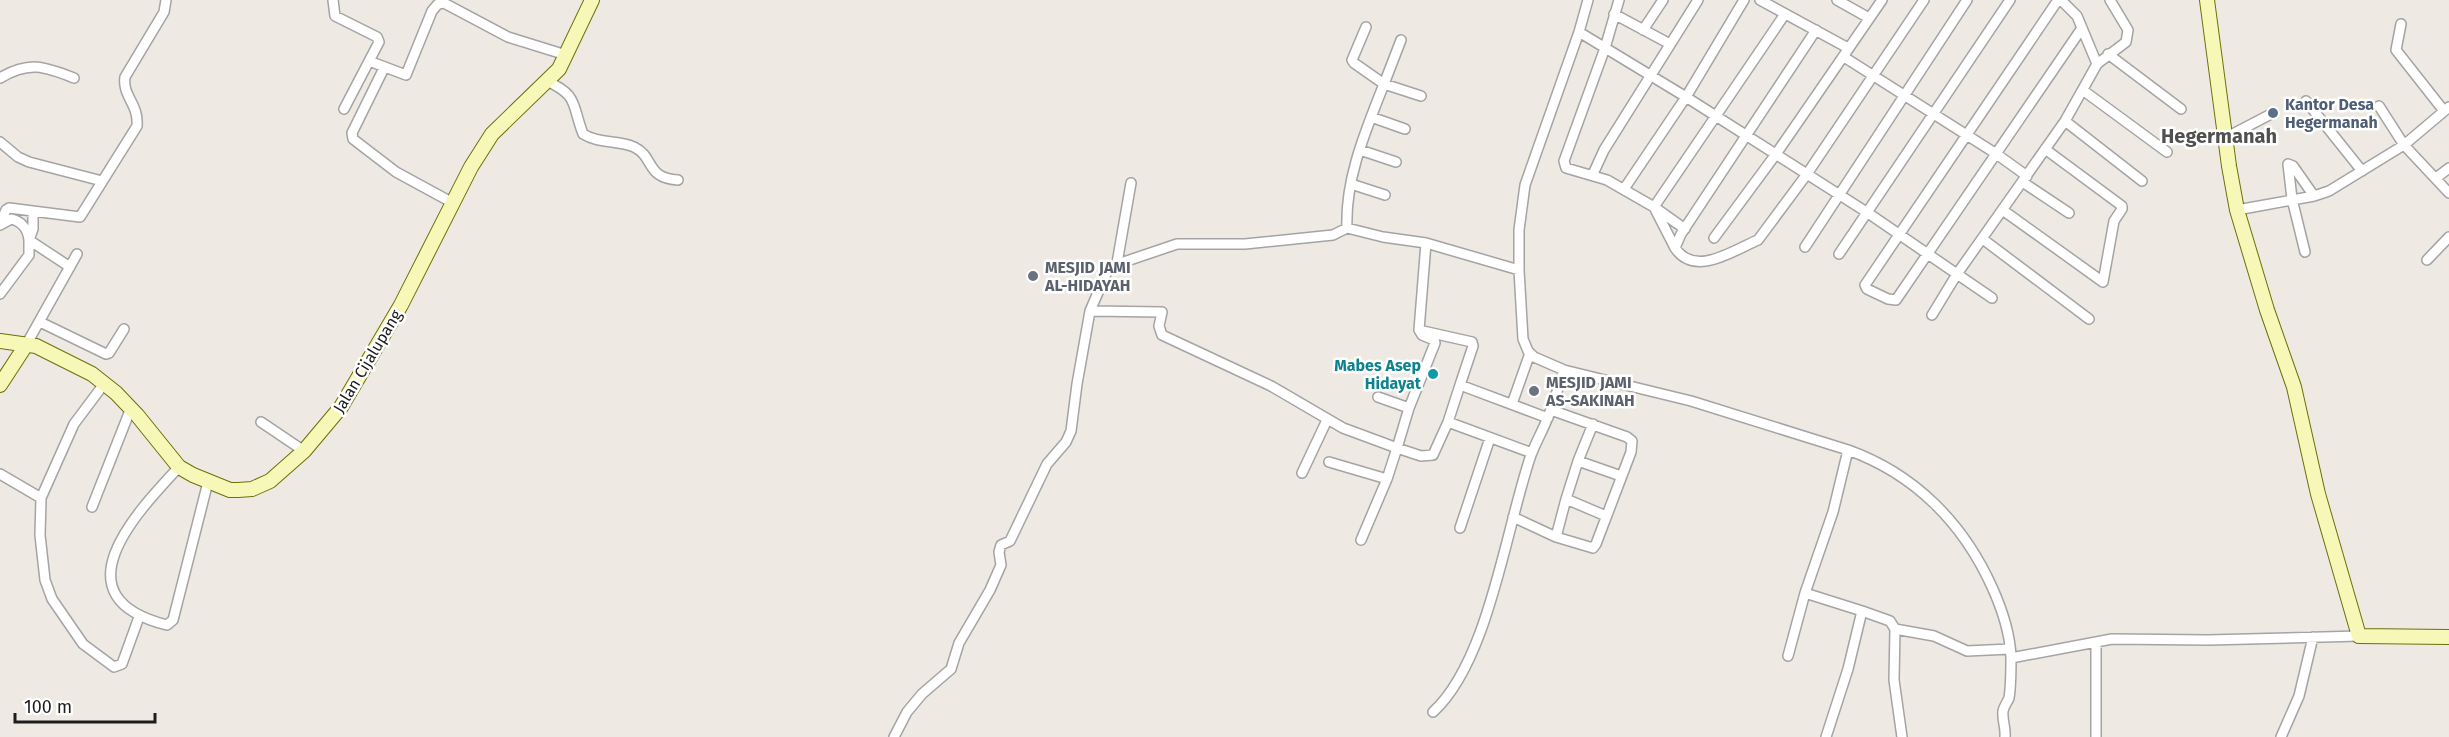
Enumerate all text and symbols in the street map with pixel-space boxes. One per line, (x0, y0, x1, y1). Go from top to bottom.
place label: Kantor Desa Hegermanah (2285, 95, 2378, 132)
marker: Kantor Desa Hegermanah (2266, 106, 2280, 120)
district label: Hegermanah (2161, 124, 2277, 148)
place label: MESJID JAMI AL-HIDAYAH (1044, 258, 1131, 295)
marker: MESJID JAMI AL-HIDAYAH (1026, 269, 1040, 283)
street label: Jalan Cijalupang (329, 306, 406, 416)
place label: Mabes Asep Hidayat (1334, 356, 1422, 393)
marker: Mabes Asep Hidayat (1426, 367, 1440, 381)
place label: MESJID JAMI AS-SAKINAH (1545, 373, 1635, 410)
marker: MESJID JAMI AS-SAKINAH (1527, 384, 1541, 398)
scale bar (15, 686, 154, 724)
text: 100 m (24, 696, 72, 718)

